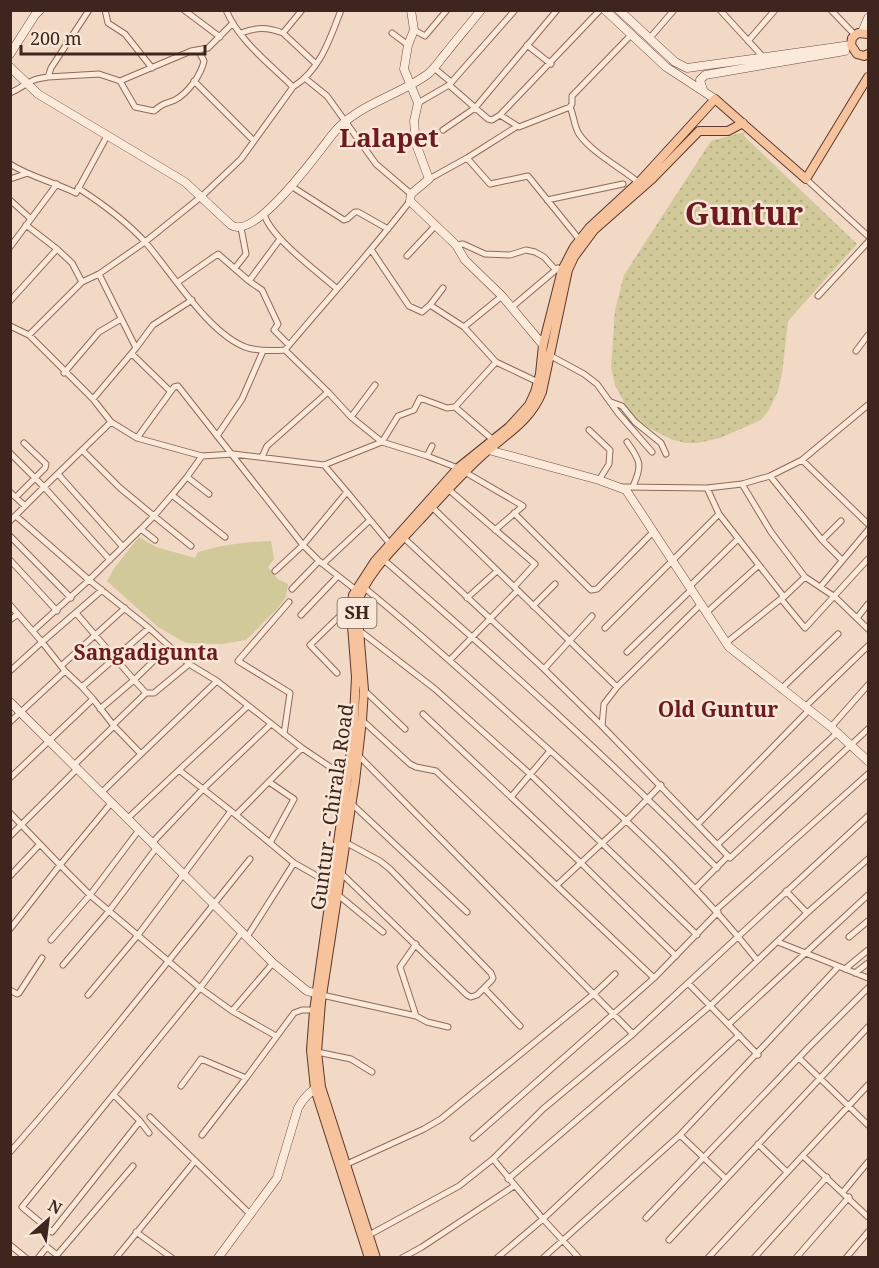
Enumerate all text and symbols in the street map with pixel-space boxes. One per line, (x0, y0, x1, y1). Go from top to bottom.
scale bar (21, 18, 206, 56)
text: 200 m (30, 26, 82, 50)
district label: Lalapet (339, 119, 439, 155)
district label: Guntur (685, 191, 803, 234)
road number: SH (338, 598, 376, 628)
district label: Sangadigunta (73, 638, 219, 666)
district label: Old Guntur (658, 695, 778, 723)
street label: Guntur - Chirala Road (304, 702, 359, 912)
north arrow (18, 1190, 78, 1250)
text: N (44, 1194, 66, 1220)

